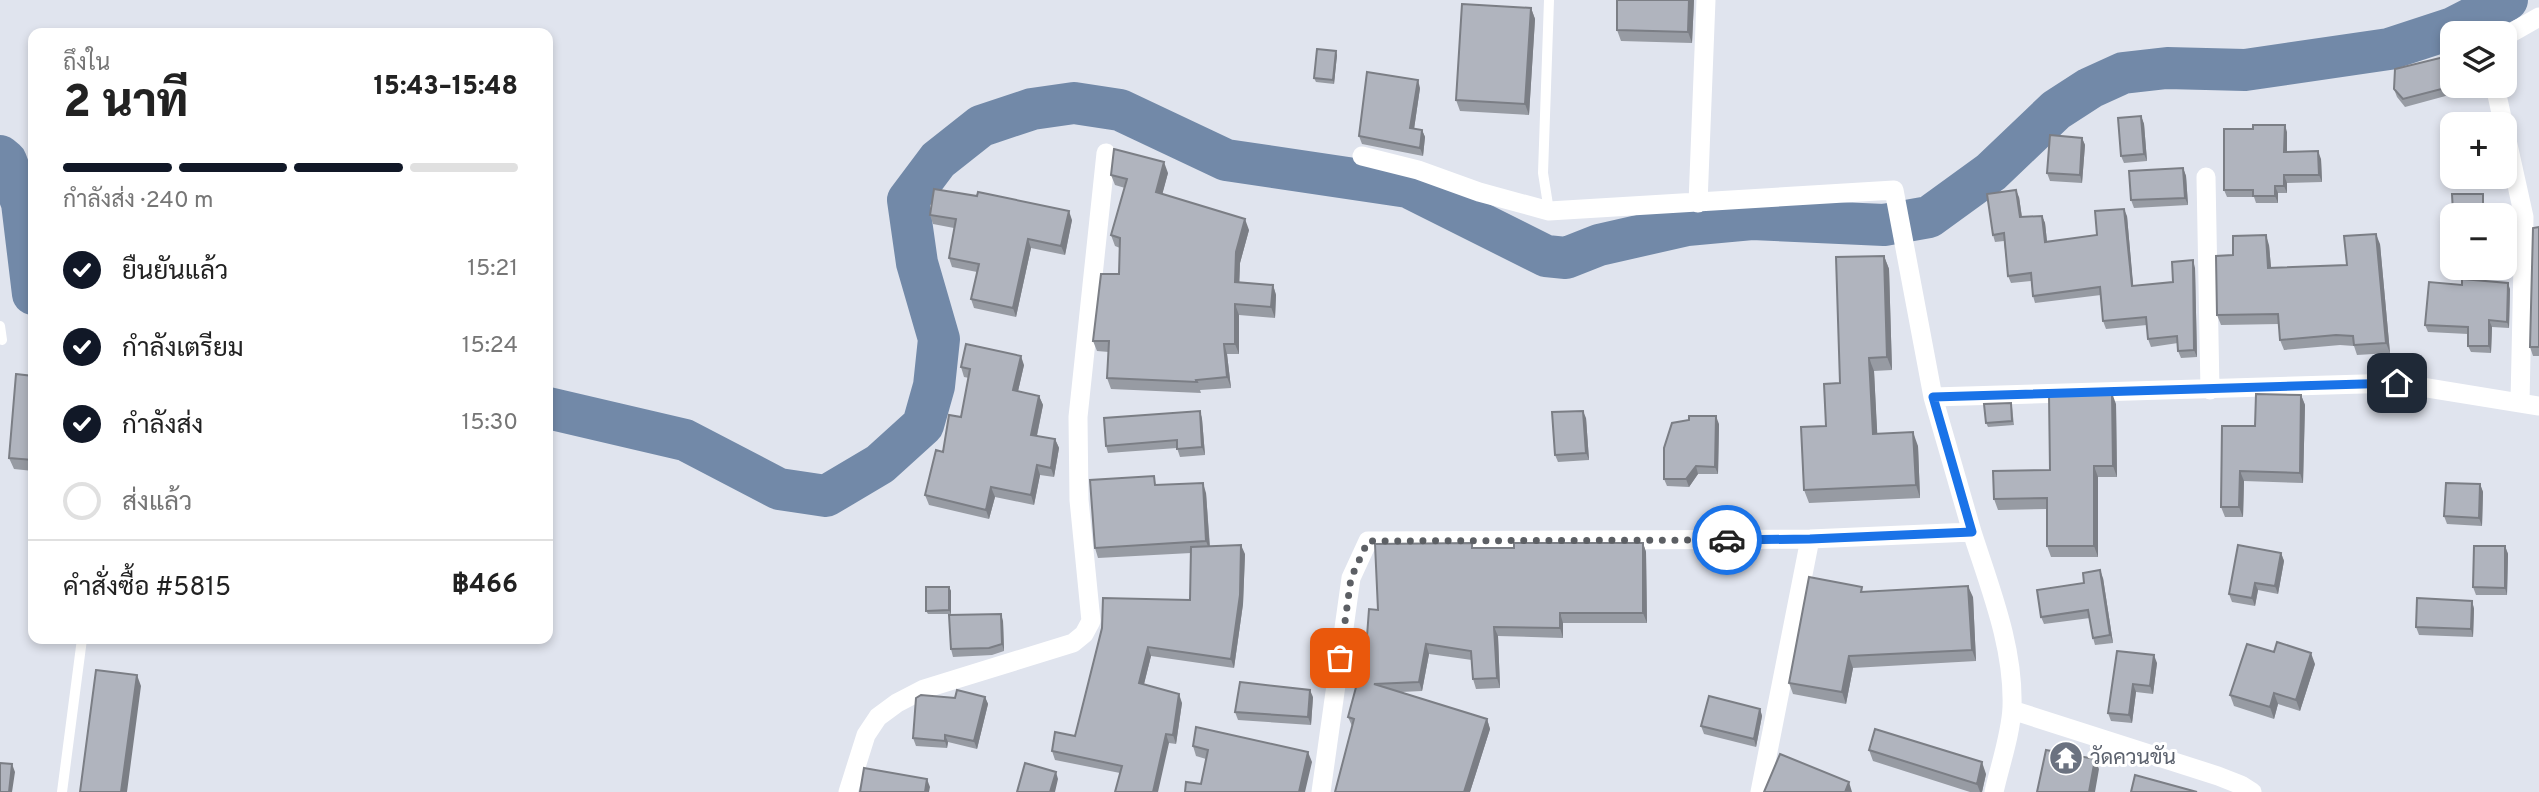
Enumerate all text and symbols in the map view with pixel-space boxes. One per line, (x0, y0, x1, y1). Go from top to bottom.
map controls (2440, 21, 2517, 280)
button: layers (2440, 21, 2517, 98)
text: ถึงใน (63, 50, 110, 79)
text: 15:43–15:48 (373, 71, 518, 104)
text: 2 นาที (63, 75, 188, 134)
button: + (2440, 112, 2517, 189)
text: กำลังส่ง · 240 m (63, 187, 214, 216)
button: − (2440, 203, 2517, 280)
icon: check (63, 251, 101, 289)
text: 15:21 (467, 255, 518, 284)
text: ยืนยันแล้ว (122, 256, 228, 289)
icon: check (63, 328, 101, 366)
text: 15:24 (462, 332, 518, 361)
text: กำลังเตรียม (122, 333, 244, 366)
pin (2367, 353, 2427, 413)
icon: home (2378, 364, 2416, 402)
icon: check (63, 405, 101, 443)
text: 15:30 (462, 409, 518, 438)
text: กำลังส่ง (122, 410, 203, 443)
text: ส่งแล้ว (122, 487, 192, 520)
courier (1692, 505, 1762, 575)
icon: car (1708, 521, 1746, 559)
text: ฿466 (451, 569, 518, 602)
text: คำสั่งซื้อ #5815 (63, 572, 231, 605)
pin (1310, 628, 1370, 688)
icon: bag (1321, 639, 1359, 677)
temple icon: วัดควนขัน (2047, 739, 2085, 777)
place label: วัดควนขัน (2090, 745, 2176, 772)

